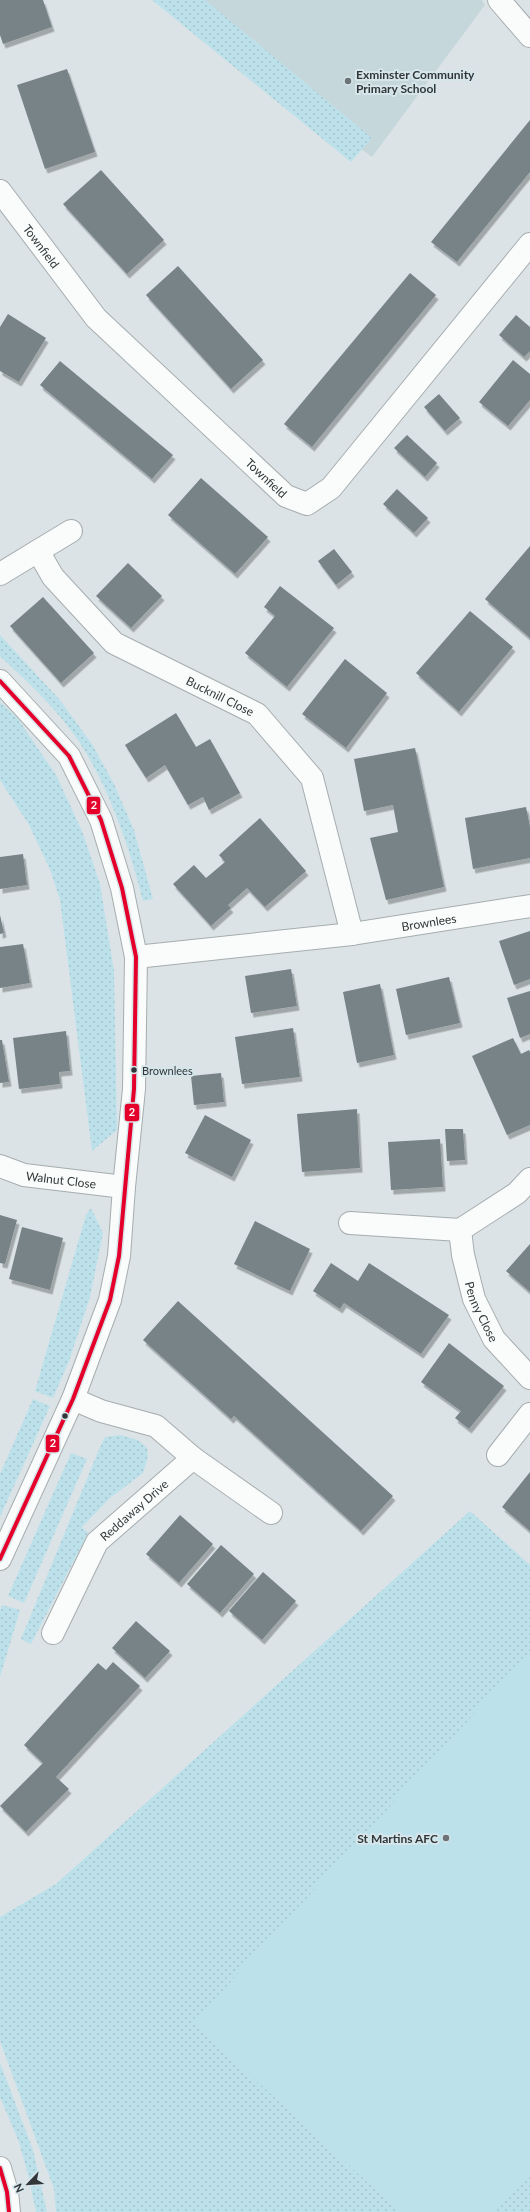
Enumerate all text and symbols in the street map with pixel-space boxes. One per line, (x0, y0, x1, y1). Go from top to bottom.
place label: Exminster Community Primary School (356, 67, 475, 96)
marker: Exminster Community Primary School (343, 76, 353, 86)
street label: Townfield (20, 221, 63, 271)
street label: Townfield (243, 455, 290, 501)
street label: Bucknill Close (184, 673, 257, 719)
line badge: 2 (86, 796, 101, 815)
text: 2 (91, 798, 97, 811)
street label: Brownlees (400, 910, 457, 934)
place label: Brownlees (142, 1064, 193, 1077)
marker: Brownlees (129, 1065, 139, 1075)
line badge: 2 (124, 1103, 140, 1122)
text: 2 (129, 1105, 135, 1118)
street label: Walnut Close (25, 1168, 97, 1191)
street label: Penny Close (462, 1280, 502, 1344)
unlabelled marker (60, 1411, 70, 1421)
line badge: 2 (45, 1434, 60, 1453)
text: 2 (50, 1436, 56, 1449)
street label: Reddaway Drive (97, 1476, 171, 1544)
place label: St Martins AFC (357, 1831, 438, 1846)
marker: St Martins AFC (441, 1833, 451, 1843)
north arrow (8, 2164, 48, 2204)
text: N (11, 2182, 26, 2195)

